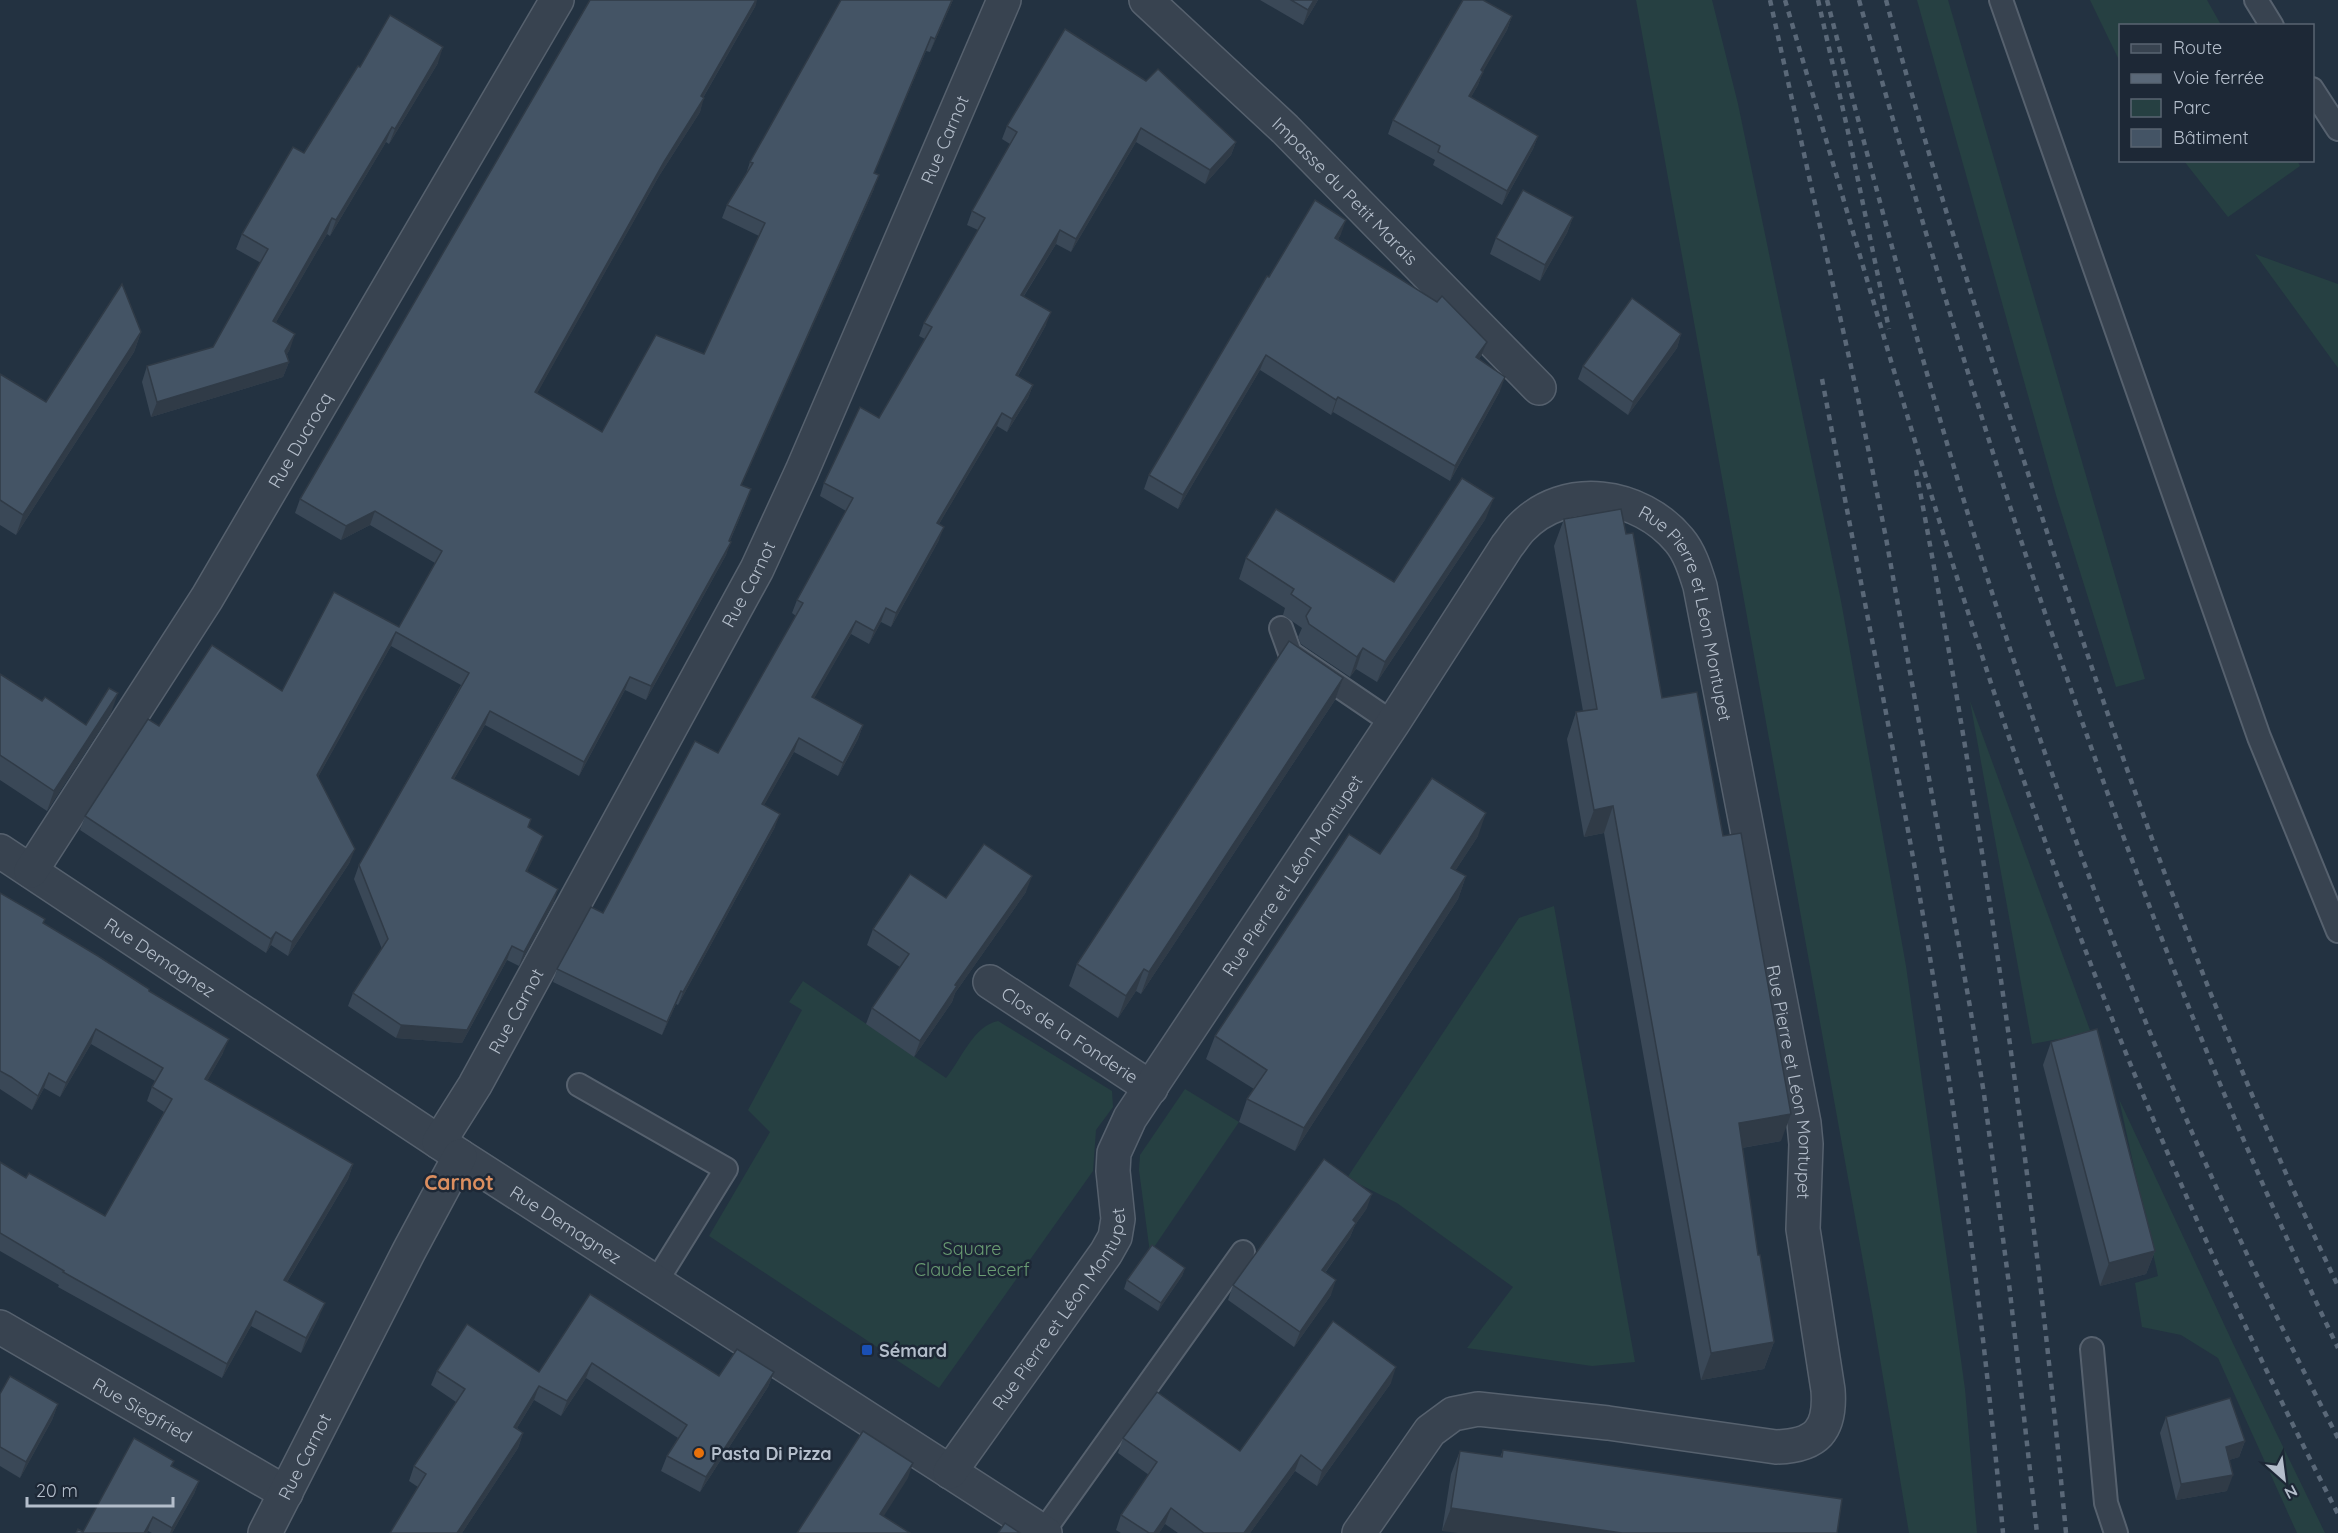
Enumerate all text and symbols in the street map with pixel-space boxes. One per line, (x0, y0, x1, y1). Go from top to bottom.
legend (2119, 24, 2314, 162)
text: Route (2173, 36, 2222, 59)
text: Voie ferrée (2173, 66, 2264, 89)
street label: Rue Carnot (915, 92, 973, 187)
text: Parc (2173, 96, 2210, 119)
street label: Impasse du Petit Marais (1268, 112, 1423, 270)
text: Bâtiment (2173, 126, 2249, 149)
street label: Rue Ducrocq (262, 388, 337, 492)
street label: Rue Pierre et Léon Montupet (1635, 500, 1737, 723)
street label: Rue Carnot (716, 537, 780, 631)
street label: Rue Pierre et Léon Montupet (1216, 770, 1367, 980)
street label: Rue Demagnez (100, 912, 220, 1002)
street label: Rue Pierre et Léon Montupet (1762, 963, 1818, 1200)
street label: Rue Carnot (483, 964, 548, 1058)
street label: Clos de la Fonderie (997, 981, 1143, 1088)
district label: Carnot (424, 1169, 494, 1195)
street label: Rue Demagnez (506, 1180, 626, 1269)
street label: Rue Pierre et Léon Montupet (987, 1207, 1130, 1414)
park label: Square Claude Lecerf (914, 1237, 1030, 1281)
place label: Sémard (879, 1339, 947, 1362)
marker: Sémard (860, 1343, 874, 1357)
street label: Rue Siegfried (89, 1372, 196, 1448)
street label: Rue Carnot (272, 1409, 336, 1504)
place label: Pasta Di Pizza (711, 1442, 831, 1465)
marker: Pasta Di Pizza (692, 1446, 706, 1460)
north arrow (2254, 1449, 2314, 1509)
scale bar (27, 1470, 172, 1508)
text: 20 m (36, 1479, 78, 1502)
text: N (2281, 1481, 2301, 1504)

